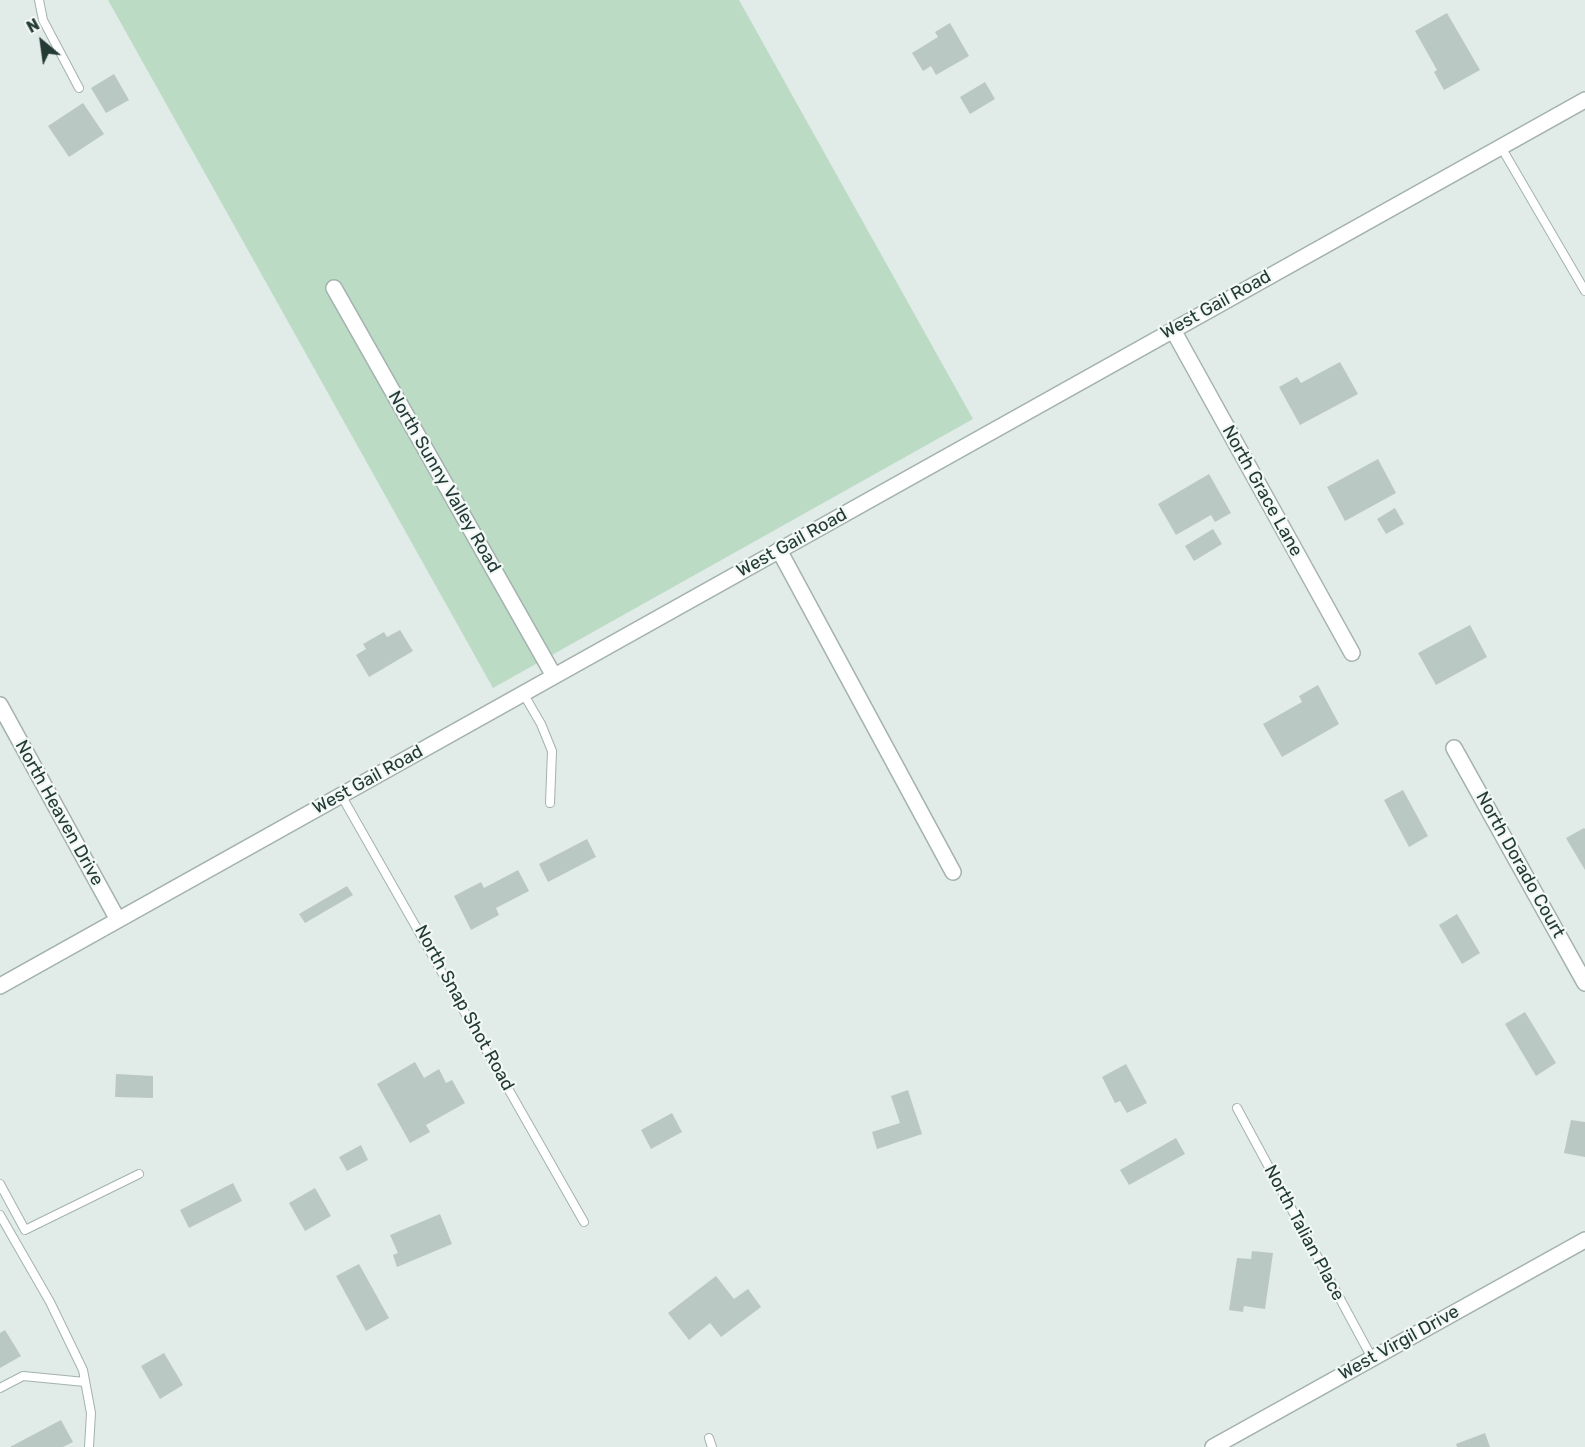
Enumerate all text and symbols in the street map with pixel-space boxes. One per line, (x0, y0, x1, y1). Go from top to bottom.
north arrow (12, 12, 72, 72)
text: N (23, 15, 43, 37)
street label: West Gail Road (1157, 266, 1275, 344)
street label: North Sunny Valley Road (383, 387, 505, 577)
street label: North Grace Lane (1217, 422, 1307, 560)
street label: West Gail Road (733, 504, 851, 582)
street label: North Heaven Drive (10, 736, 108, 890)
street label: West Gail Road (309, 741, 427, 819)
street label: North Dorado Court (1471, 788, 1569, 942)
street label: North Snap Shot Road (410, 922, 518, 1094)
street label: North Talian Place (1259, 1161, 1349, 1305)
street label: West Virgil Drive (1335, 1301, 1463, 1385)

